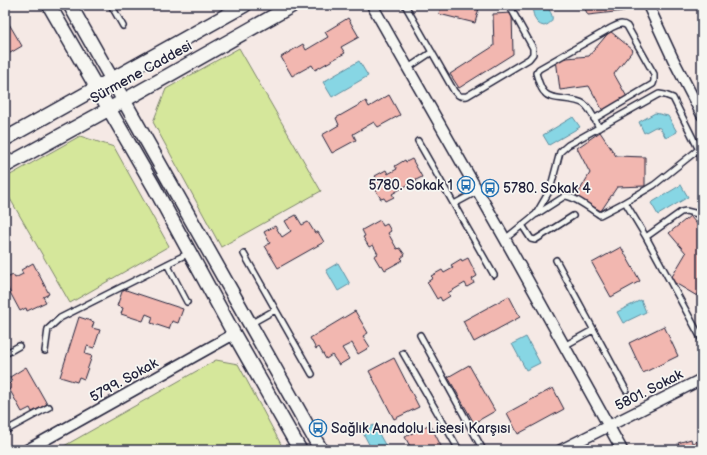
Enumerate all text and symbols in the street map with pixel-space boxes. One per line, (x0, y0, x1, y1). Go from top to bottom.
street label: Sürmene Caddesi (87, 37, 195, 107)
bus stop icon: 5780. Sokak 1 (456, 175, 476, 195)
place label: 5780. Sokak 1 (368, 177, 453, 194)
bus stop icon: 5780. Sokak 4 (480, 178, 500, 198)
place label: 5780. Sokak 4 (503, 180, 591, 197)
street label: 5799. Sokak (87, 354, 161, 406)
street label: 5801. Sokak (612, 366, 686, 414)
bus stop icon: Sağlık Anadolu Lisesi Karşısı (308, 418, 328, 438)
place label: Sağlık Anadolu Lisesi Karşısı (331, 420, 511, 437)

